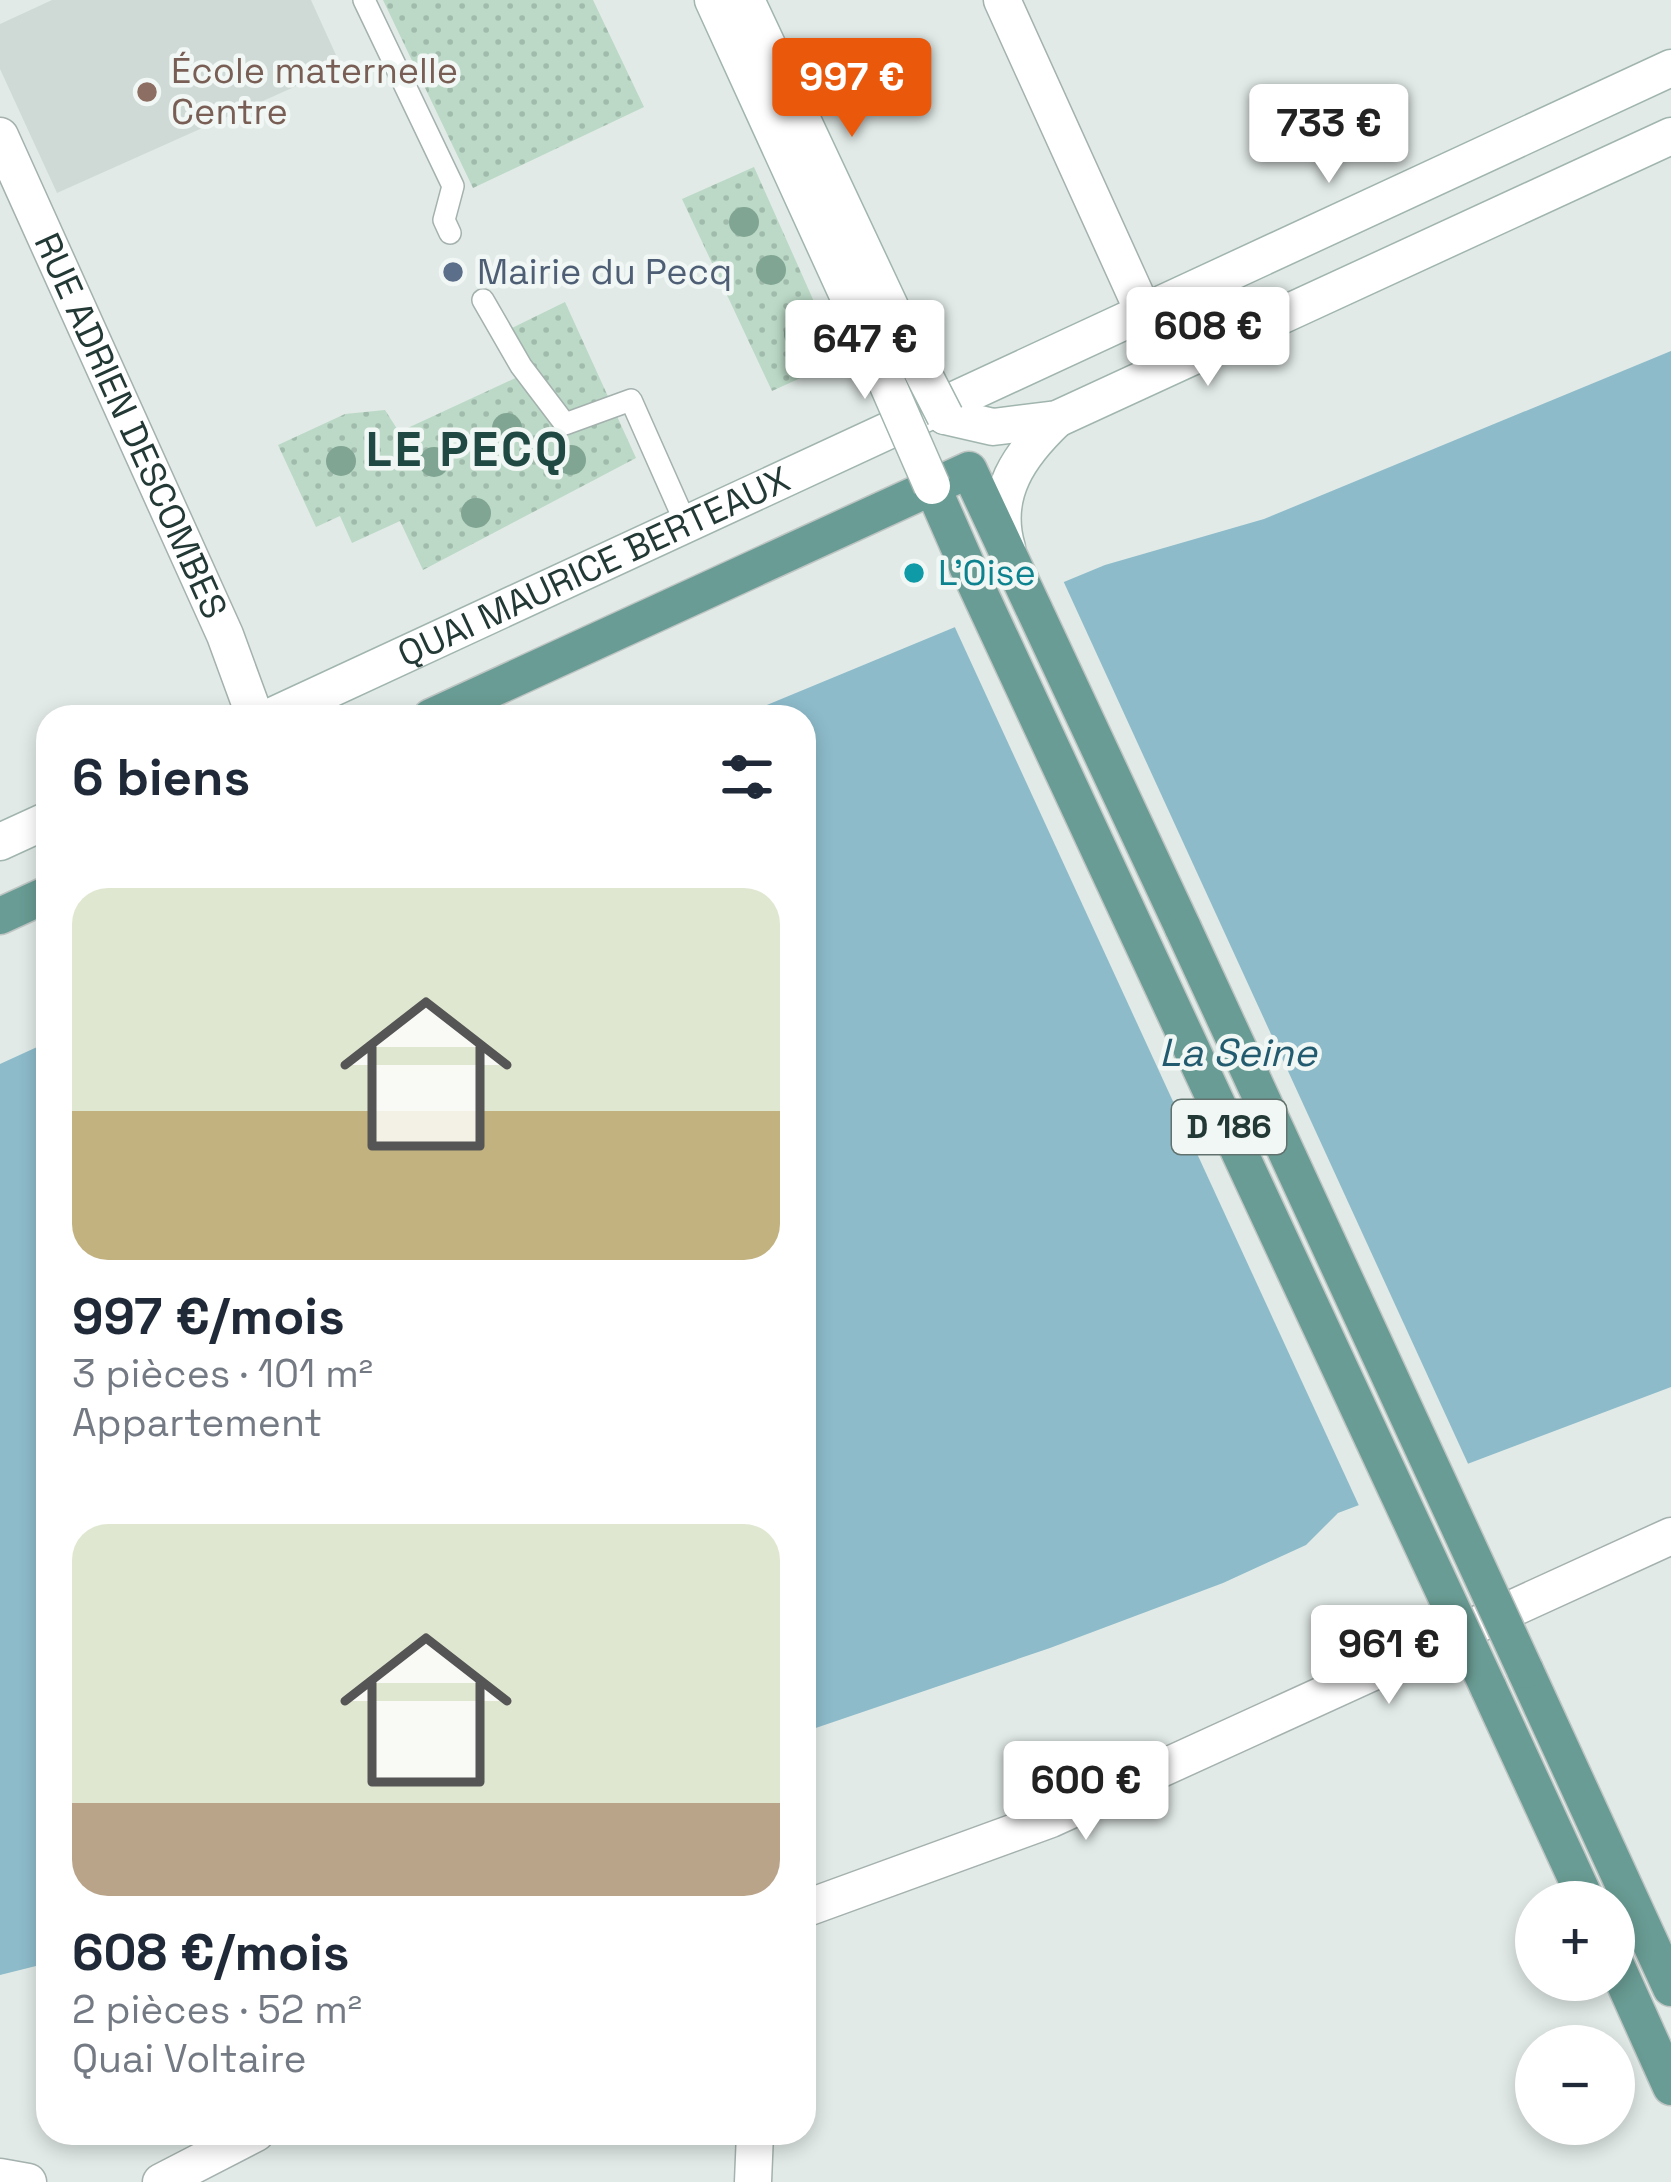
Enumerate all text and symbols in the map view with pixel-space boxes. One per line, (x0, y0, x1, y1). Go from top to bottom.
pin: 997 € (768, 38, 936, 140)
place label: École maternelle Centre (171, 48, 458, 135)
text: 997 € (799, 52, 905, 101)
marker: École maternelle Centre (134, 79, 160, 105)
pin: 733 € (1245, 84, 1413, 186)
text: 733 € (1276, 98, 1382, 147)
street label: RUE ADRIEN DESCOMBES (24, 226, 238, 626)
place label: Mairie du Pecq (477, 249, 732, 295)
marker: Mairie du Pecq (440, 259, 466, 285)
pin: 608 € (1124, 287, 1292, 389)
pin: 647 € (781, 300, 949, 402)
text: 608 € (1153, 301, 1263, 350)
text: 647 € (812, 314, 918, 363)
district label: LE PECQ (366, 419, 570, 480)
street label: QUAI MAURICE BERTEAUX (391, 456, 797, 678)
place label: L'Oise (938, 550, 1036, 596)
marker: L'Oise (901, 560, 927, 586)
icon: filters (714, 744, 780, 810)
text: 6 biens (72, 745, 250, 810)
icon: home (318, 966, 534, 1182)
water label: La Seine (1159, 1028, 1319, 1077)
road number: D 186 (1172, 1100, 1286, 1154)
text: 997 €/mois (72, 1284, 345, 1349)
text: 3 pièces · 101 m² (72, 1349, 373, 1398)
text: Appartement (72, 1398, 322, 1447)
icon: home (318, 1602, 534, 1818)
pin: 961 € (1305, 1605, 1473, 1707)
text: 961 € (1338, 1619, 1440, 1668)
pin: 600 € (1002, 1741, 1170, 1843)
text: 600 € (1031, 1755, 1142, 1804)
map controls (1515, 1881, 1635, 2145)
button: + (1515, 1881, 1635, 2001)
text: 608 €/mois (72, 1920, 350, 1985)
text: 2 pièces · 52 m² (72, 1985, 362, 2034)
button: − (1515, 2025, 1635, 2145)
text: Quai Voltaire (72, 2034, 307, 2083)

